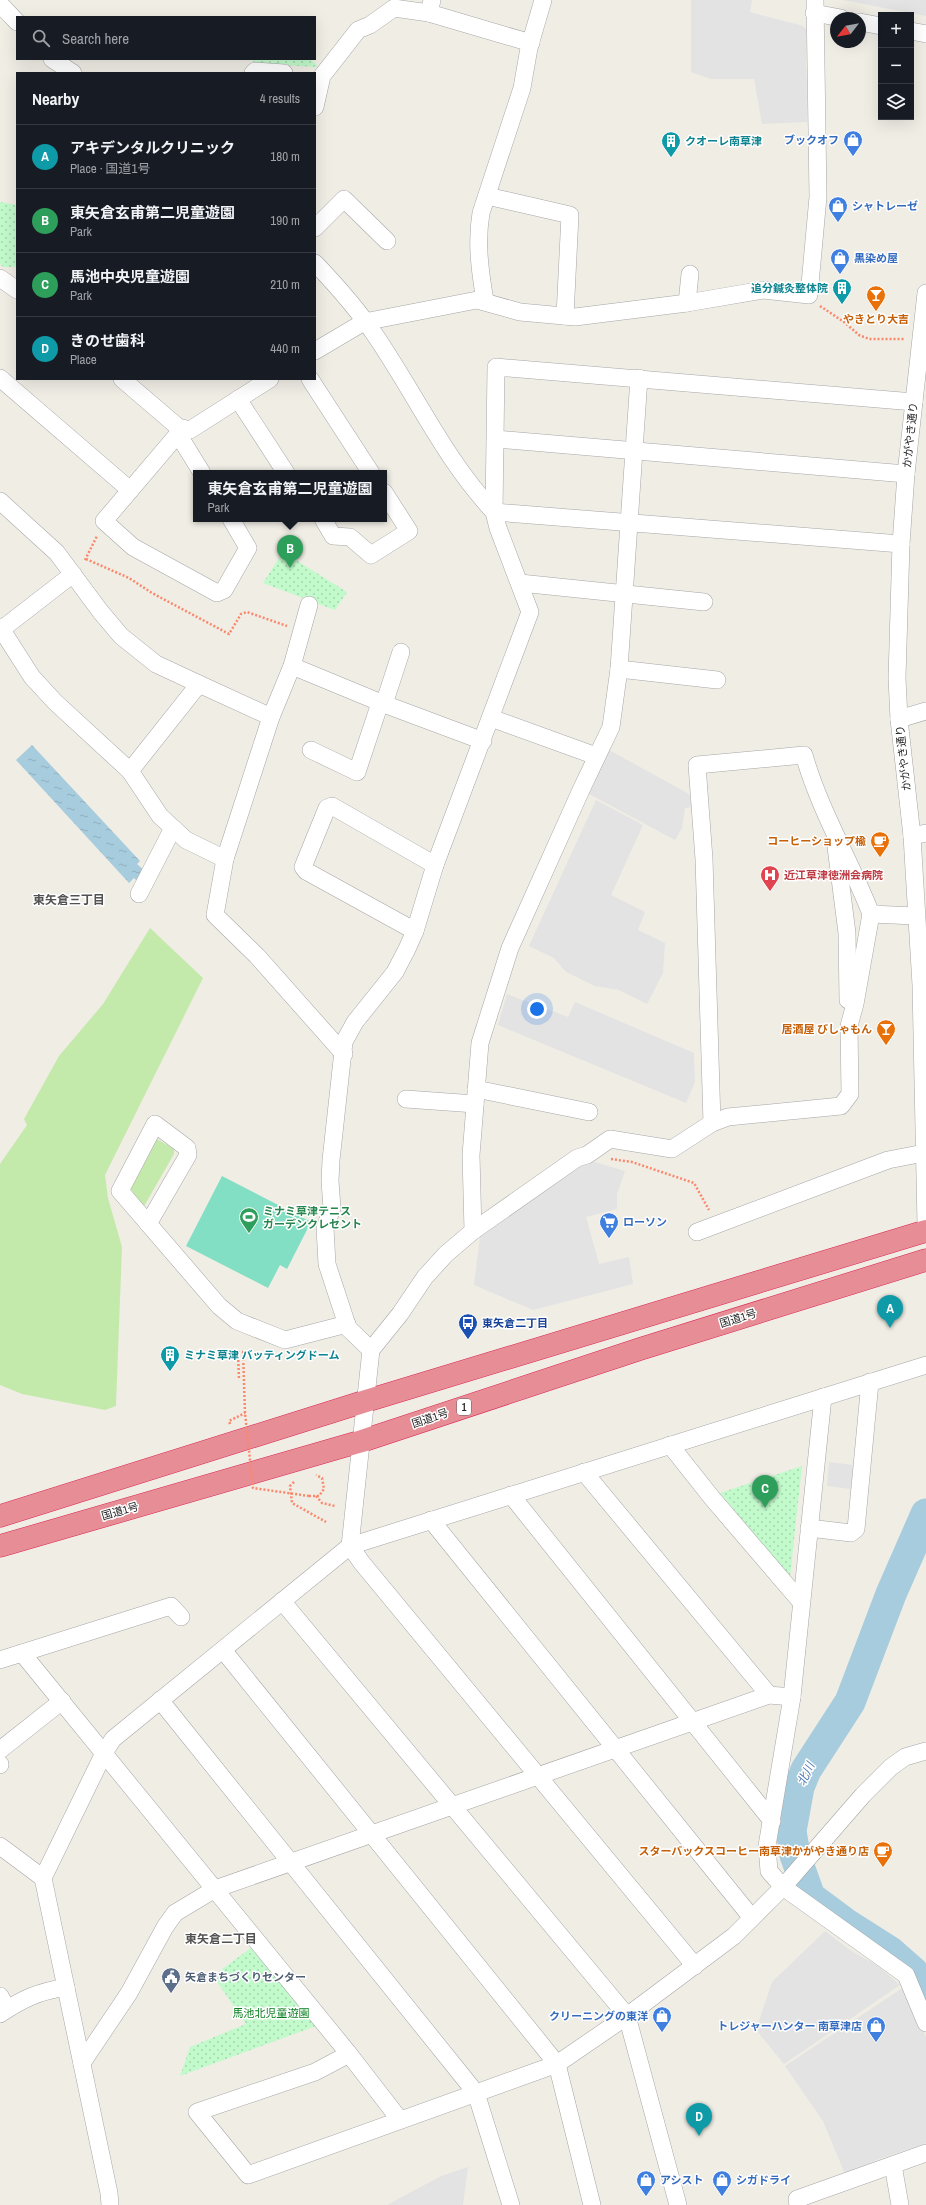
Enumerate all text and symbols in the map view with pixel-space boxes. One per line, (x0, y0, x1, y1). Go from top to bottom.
north arrow (830, 12, 866, 48)
map controls (878, 12, 914, 120)
button: + (878, 12, 914, 48)
search box (16, 16, 316, 60)
icon: search (30, 27, 52, 49)
text: Search here (62, 28, 129, 49)
button: − (878, 48, 914, 84)
button: layers (878, 84, 914, 120)
text: Nearby (32, 87, 79, 110)
text: 4 results (260, 90, 300, 107)
shop icon: ブックオフ (842, 129, 864, 157)
building icon: クオーレ南草津 (660, 130, 682, 158)
place label: ブックオフ (784, 133, 839, 147)
place label: クオーレ南草津 (685, 134, 762, 148)
text: アキデンタルクリニック (70, 137, 235, 158)
text: A (41, 148, 49, 165)
text: 180 m (270, 148, 300, 165)
text: Place · 国道1号 (70, 160, 150, 177)
shop icon: シャトレーゼ (827, 195, 849, 223)
place label: シャトレーゼ (852, 199, 918, 213)
text: 東矢倉玄甫第二児童遊園 (70, 202, 235, 223)
text: B (41, 212, 49, 229)
text: 190 m (270, 212, 300, 229)
text: Park (70, 223, 92, 240)
shop icon: 黒染め屋 (829, 247, 851, 275)
place label: 黒染め屋 (854, 251, 898, 265)
text: 馬池中央児童遊園 (70, 266, 190, 287)
text: C (41, 276, 49, 293)
text: 210 m (270, 276, 300, 293)
building icon: 追分鍼灸整体院 (831, 277, 853, 305)
place label: 追分鍼灸整体院 (751, 281, 828, 295)
bar icon: やきとり大吉 (865, 284, 887, 312)
text: Park (70, 287, 92, 304)
place label: やきとり大吉 (843, 312, 909, 326)
text: きのせ歯科 (70, 330, 145, 351)
text: D (41, 340, 49, 357)
text: 440 m (270, 340, 300, 357)
text: Place (70, 351, 97, 368)
street label: かがやき通り (900, 401, 920, 469)
popup (193, 470, 387, 522)
text: 東矢倉玄甫第二児童遊園 (207, 478, 373, 499)
text: Park (207, 499, 229, 516)
pin: B (277, 535, 303, 568)
street label: かがやき通り (893, 724, 913, 792)
cafe icon: コーヒーショップ楡 (869, 830, 891, 858)
place label: コーヒーショップ楡 (767, 834, 866, 848)
hospital icon: 近江草津徳洲会病院 (759, 864, 781, 892)
place label: 近江草津徳洲会病院 (784, 868, 883, 882)
district label: 東矢倉三丁目 (33, 892, 105, 908)
your location (527, 999, 547, 1019)
bar icon: 居酒屋 びしゃもん (875, 1018, 897, 1046)
place label: 居酒屋 びしゃもん (781, 1022, 872, 1036)
place label: ミナミ草津テニス ガーデンクレセント (263, 1204, 362, 1231)
sports icon: ミナミ草津テニス ガーデンクレセント (238, 1206, 260, 1234)
supermarket icon: ローソン (598, 1211, 620, 1239)
place label: ローソン (623, 1215, 667, 1229)
pin: A (877, 1295, 903, 1328)
street label: 国道1号 (718, 1306, 758, 1330)
bus stop icon: 東矢倉二丁目 (457, 1312, 479, 1340)
place label: 東矢倉二丁目 (482, 1316, 548, 1330)
building icon: ミナミ草津 バッティングドーム (159, 1344, 181, 1372)
place label: ミナミ草津 バッティングドーム (184, 1348, 340, 1362)
road number: 1 (457, 1399, 471, 1415)
street label: 国道1号 (410, 1405, 450, 1431)
pin: C (752, 1475, 778, 1508)
street label: 国道1号 (100, 1499, 140, 1523)
water label: 北川 (794, 1758, 819, 1788)
cafe icon: スターバックスコーヒー南草津かがやき通り店 (872, 1840, 894, 1868)
place label: スターバックスコーヒー南草津かがやき通り店 (638, 1844, 869, 1858)
district label: 東矢倉二丁目 (185, 1931, 257, 1947)
public building icon: 矢倉まちづくりセンター (160, 1966, 182, 1994)
place label: 矢倉まちづくりセンター (185, 1970, 306, 1984)
shop icon: クリーニングの東洋 (651, 2005, 673, 2033)
park label: 馬池北児童遊園 (233, 2006, 310, 2020)
place label: クリーニングの東洋 (549, 2009, 648, 2023)
shop icon: トレジャーハンター 南草津店 (865, 2015, 887, 2043)
place label: トレジャーハンター 南草津店 (717, 2019, 862, 2033)
pin: D (686, 2103, 712, 2136)
shop icon: アシスト (635, 2169, 657, 2197)
shop icon: シガドライ (711, 2169, 733, 2197)
place label: アシスト (660, 2173, 704, 2187)
place label: シガドライ (736, 2173, 791, 2187)

